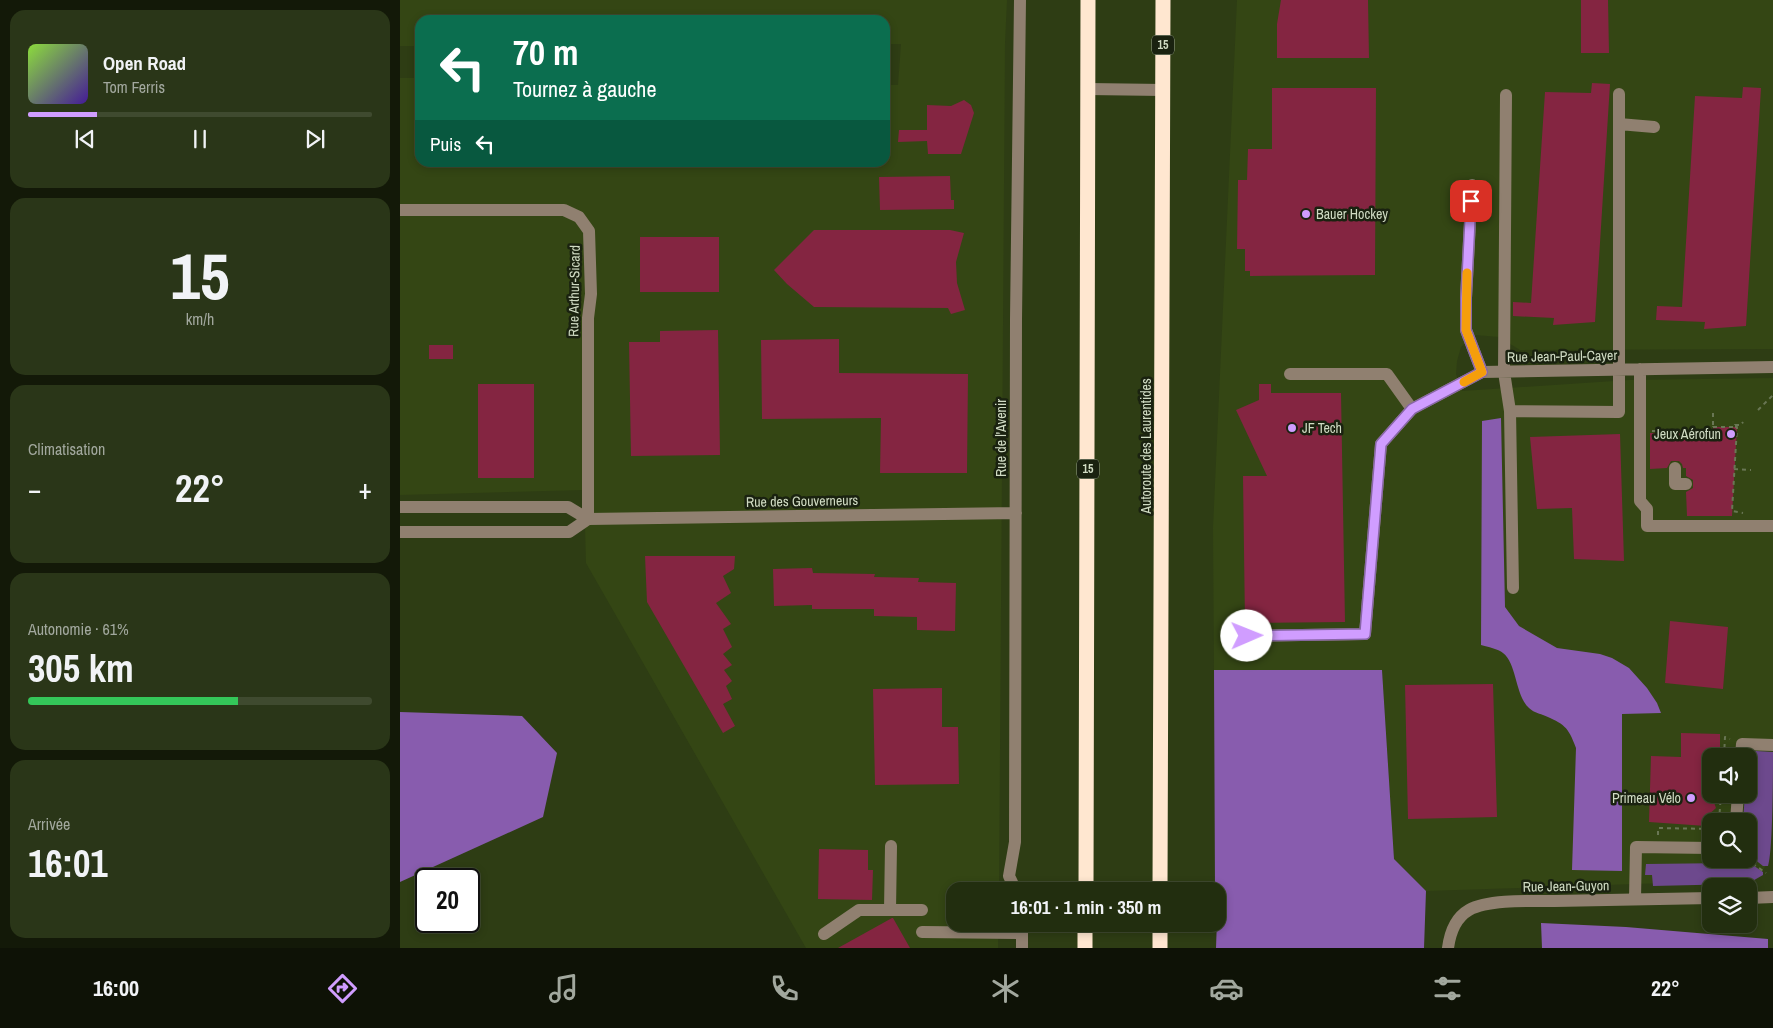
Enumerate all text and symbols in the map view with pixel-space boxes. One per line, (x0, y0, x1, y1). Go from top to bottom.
text: 70 m (513, 29, 578, 76)
icon: left (430, 35, 495, 100)
road number: 15 (1152, 36, 1174, 54)
text: Open Road (103, 50, 186, 76)
text: Tournez à gauche (513, 74, 656, 104)
text: Tom Ferris (103, 76, 165, 98)
icon: previous (71, 125, 99, 153)
icon: pause (186, 125, 214, 153)
icon: next (301, 125, 329, 153)
icon: left (471, 130, 499, 158)
text: Puis (430, 131, 461, 157)
pin (1450, 180, 1492, 222)
icon: arrive (1457, 187, 1485, 215)
place label: Bauer Hockey (1316, 205, 1388, 223)
marker: Bauer Hockey (1300, 208, 1312, 220)
text: 15 (170, 232, 230, 319)
street label: Rue Arthur-Sicard (564, 245, 584, 337)
text: km/h (186, 308, 214, 330)
street label: Rue Jean-Paul-Cayer (1507, 346, 1618, 366)
street label: Autoroute des Laurentides (1137, 378, 1155, 515)
street label: Rue de l'Avenir (992, 399, 1010, 477)
place label: JF Tech (1302, 419, 1342, 437)
marker: JF Tech (1286, 422, 1298, 434)
place label: Jeux Aérofun (1654, 425, 1721, 443)
marker: Jeux Aérofun (1725, 428, 1737, 440)
text: Climatisation (28, 438, 105, 460)
road number: 15 (1077, 459, 1099, 478)
text: 22° (175, 463, 225, 514)
text: − (28, 470, 41, 508)
text: + (359, 470, 372, 508)
street label: Rue des Gouverneurs (746, 491, 859, 511)
position arrow (1220, 609, 1272, 661)
text: Autonomie · 61% (28, 618, 129, 640)
text: 305 km (28, 643, 134, 694)
map controls (1702, 748, 1757, 933)
button: sound (1702, 748, 1757, 803)
place label: Primeau Vélo (1612, 789, 1681, 807)
marker: Primeau Vélo (1685, 792, 1697, 804)
text: Arrivée (28, 813, 70, 835)
button: search (1702, 813, 1757, 868)
text: 16:01 (28, 838, 108, 889)
speed limit sign: 20 (415, 868, 480, 933)
street label: Rue Jean-Guyon (1522, 876, 1610, 896)
button: layers (1702, 878, 1757, 933)
text: 16:01 · 1 min · 350 m (1011, 894, 1161, 920)
icon: directions (325, 971, 360, 1006)
icon: music (546, 971, 581, 1006)
icon: phone (767, 971, 802, 1006)
icon: climate (988, 971, 1023, 1006)
icon: car (1209, 971, 1244, 1006)
icon: filters (1430, 971, 1465, 1006)
text: 16:00 (93, 973, 139, 1003)
text: 22° (1651, 973, 1680, 1003)

